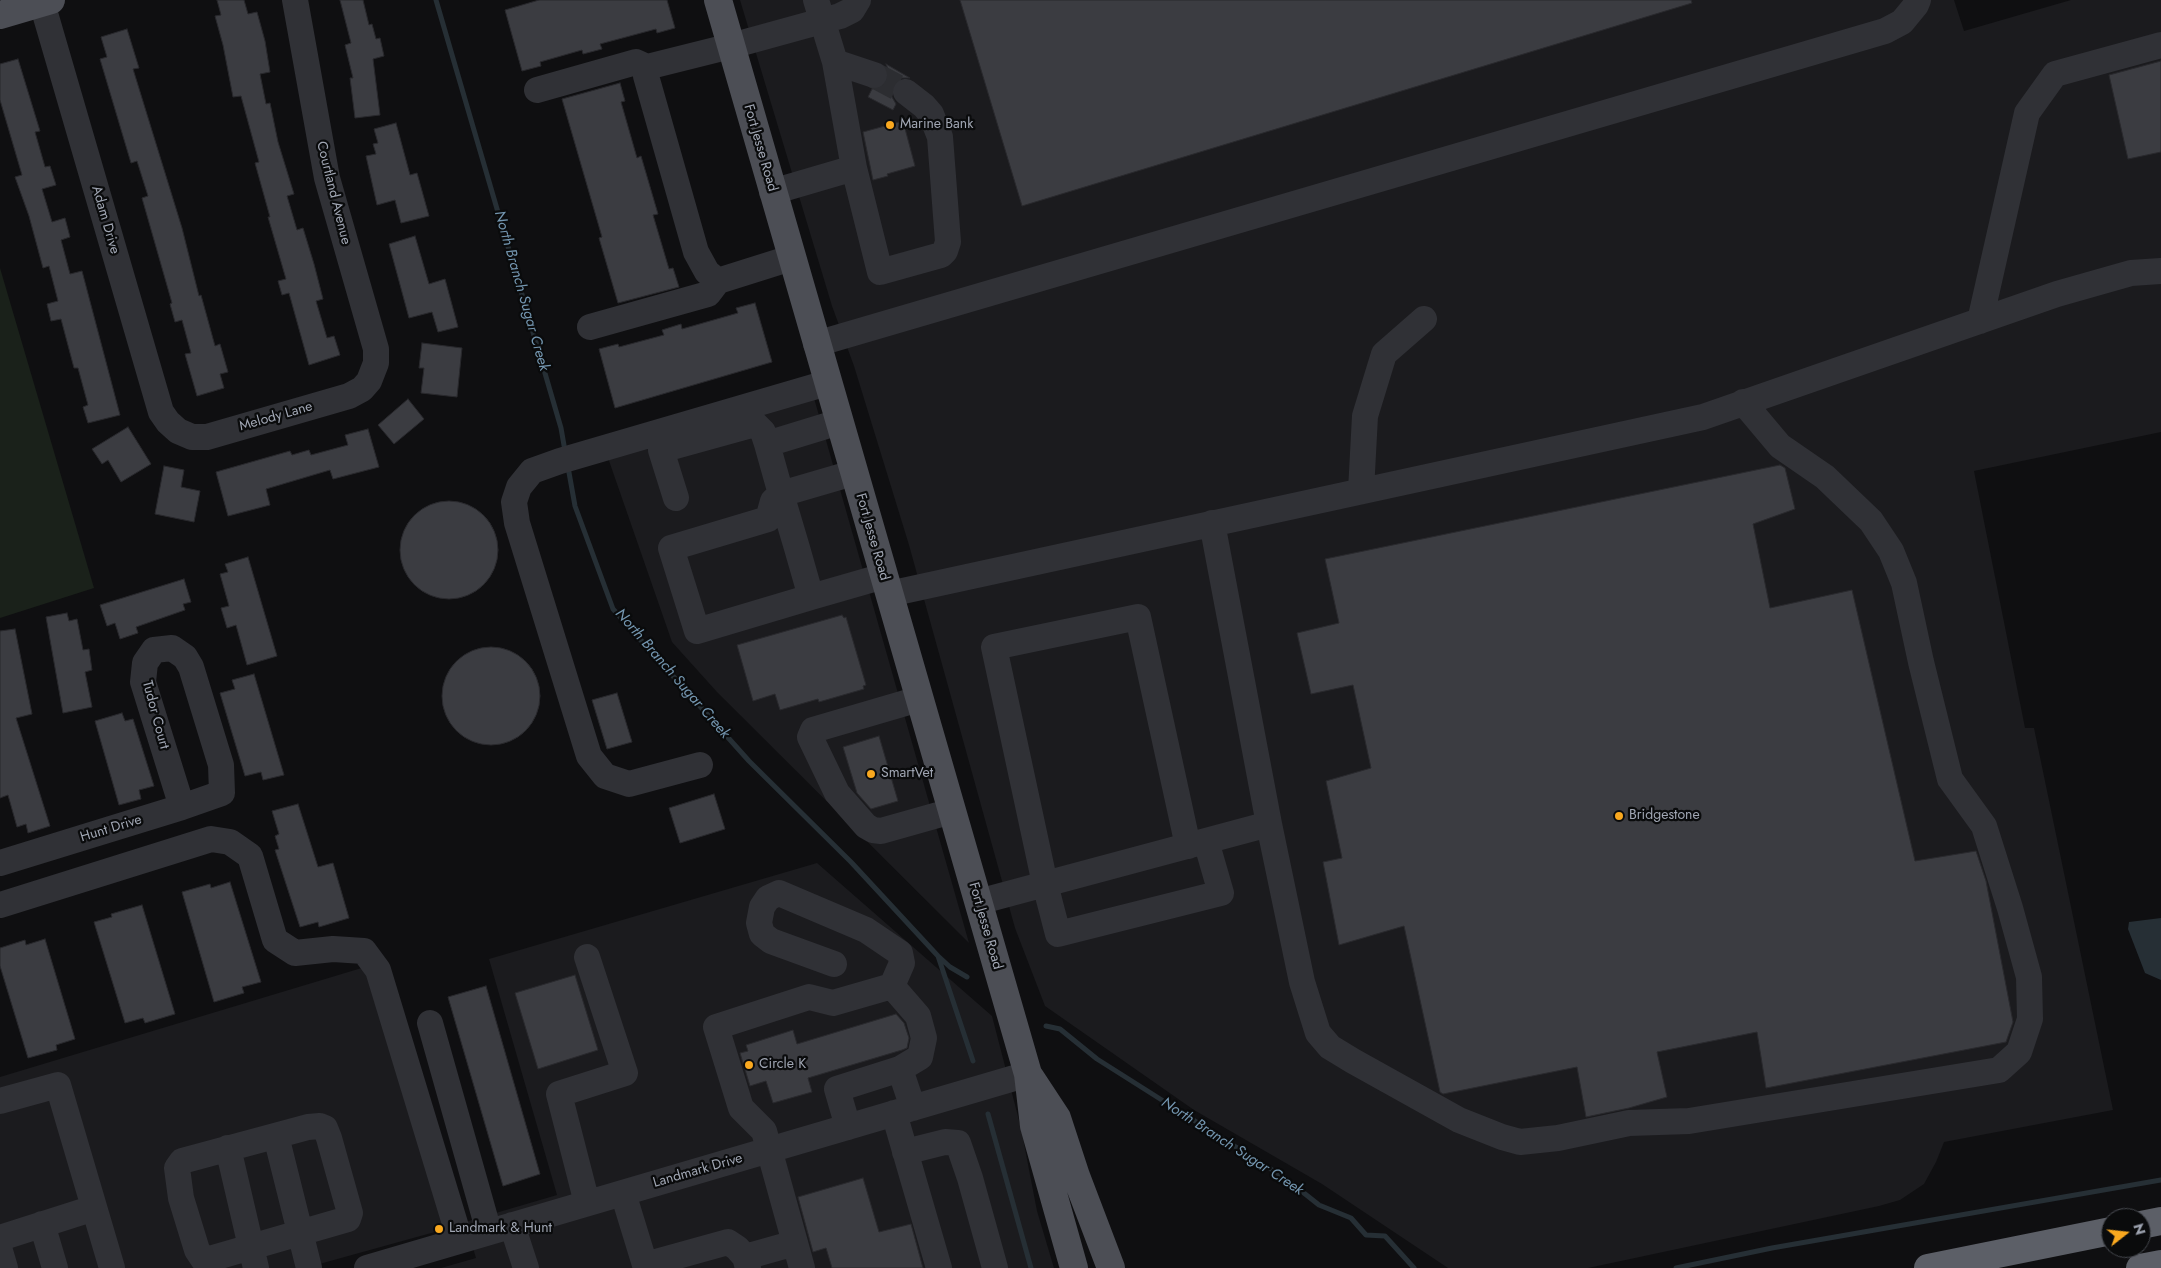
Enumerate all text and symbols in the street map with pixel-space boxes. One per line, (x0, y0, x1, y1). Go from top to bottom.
street label: Fort Jesse Road (740, 102, 780, 194)
place label: Marine Bank (900, 117, 973, 133)
marker: Marine Bank (884, 119, 896, 131)
street label: Courtland Avenue (312, 140, 354, 246)
street label: Adam Drive (87, 184, 123, 256)
water label: North Branch Sugar Creek (489, 209, 553, 373)
street label: Melody Lane (237, 399, 315, 435)
street label: Fort Jesse Road (852, 491, 892, 583)
water label: North Branch Sugar Creek (611, 605, 733, 743)
street label: Tudor Court (138, 679, 172, 751)
place label: SmartVet (881, 766, 933, 782)
marker: SmartVet (865, 768, 877, 780)
place label: Bridgestone (1629, 808, 1700, 824)
marker: Bridgestone (1613, 810, 1625, 822)
street label: Hunt Drive (78, 812, 144, 846)
street label: Fort Jesse Road (965, 880, 1005, 972)
place label: Circle K (759, 1057, 806, 1073)
marker: Circle K (743, 1059, 755, 1071)
water label: North Branch Sugar Creek (1158, 1094, 1306, 1200)
street label: Landmark Drive (651, 1150, 745, 1192)
north arrow (2101, 1208, 2151, 1258)
place label: Landmark & Hunt (449, 1221, 552, 1237)
text: N (2128, 1221, 2151, 1237)
marker: Landmark & Hunt (433, 1223, 445, 1235)

